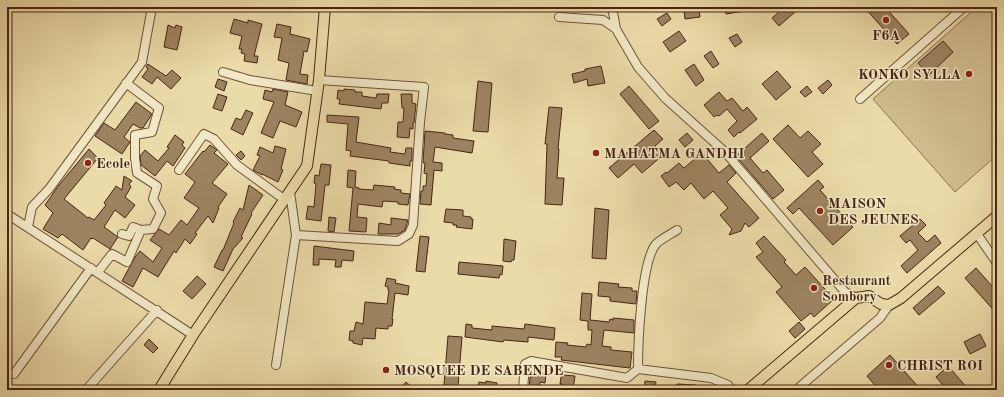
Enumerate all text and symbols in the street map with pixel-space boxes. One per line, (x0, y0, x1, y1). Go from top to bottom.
marker: F6A (881, 15, 891, 25)
place label: F6A (872, 29, 900, 43)
place label: KONKO SYLLA (858, 68, 961, 82)
marker: KONKO SYLLA (964, 69, 974, 79)
place label: MAHATMA GANDHI (604, 147, 744, 161)
marker: MAHATMA GANDHI (591, 148, 601, 158)
place label: Ecole (96, 157, 130, 171)
marker: Ecole (83, 158, 93, 168)
place label: MAISON DES JEUNES (828, 197, 919, 227)
marker: MAISON DES JEUNES (815, 206, 825, 216)
place label: Restaurant Sombory (822, 274, 891, 304)
marker: Restaurant Sombory (809, 283, 819, 293)
place label: CHRIST ROI (897, 359, 983, 373)
marker: CHRIST ROI (884, 360, 894, 370)
place label: MOSQUEE DE SABENDE (394, 364, 563, 378)
marker: MOSQUEE DE SABENDE (381, 365, 391, 375)

